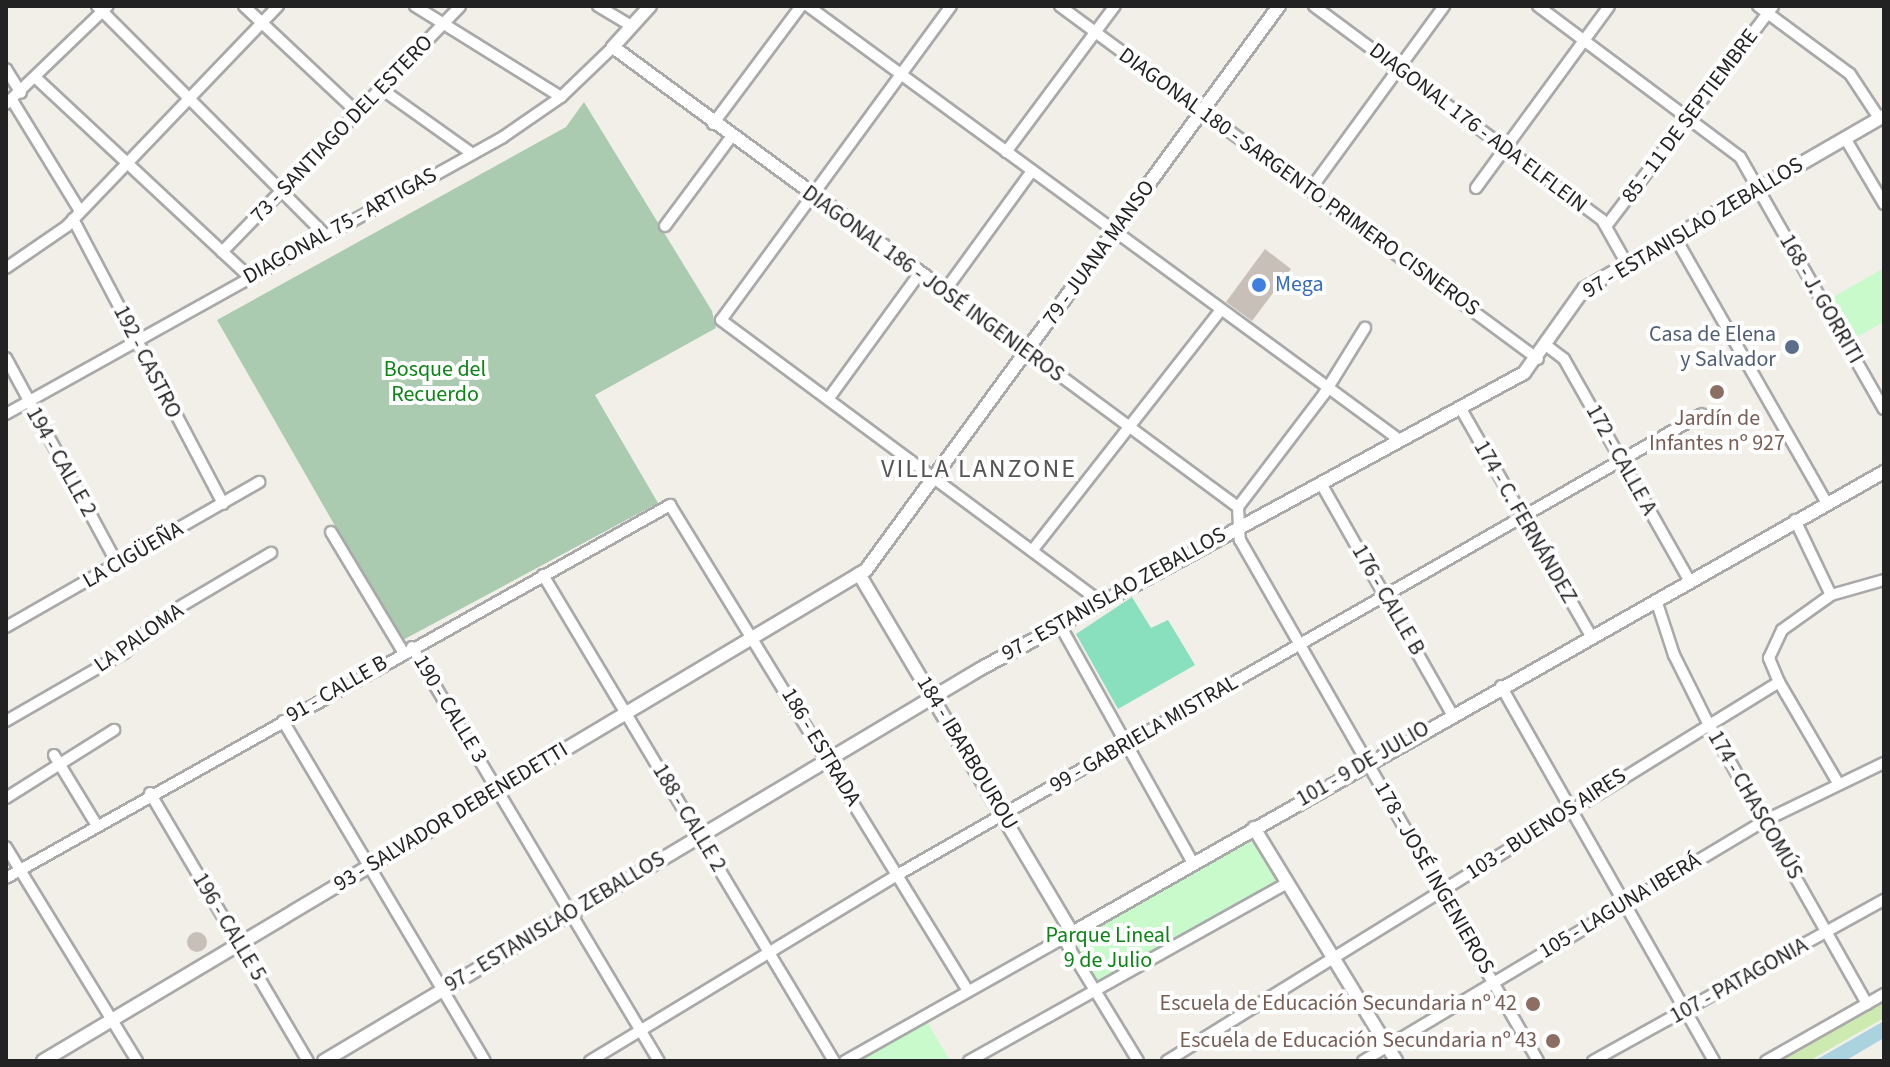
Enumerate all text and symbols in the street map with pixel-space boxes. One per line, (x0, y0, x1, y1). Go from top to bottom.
street label: 85 - 11 DE SEPTIEMBRE (1616, 24, 1764, 208)
street label: 73 - SANTIAGO DEL ESTERO (245, 30, 439, 228)
street label: DIAGONAL 176 - ADA ELFLEIN (1364, 37, 1592, 219)
street label: DIAGONAL 180 - SARGENTO PRIMERO CISNEROS (1113, 42, 1485, 322)
street label: 97 - ESTANISLAO ZEBALLOS (1578, 152, 1808, 304)
street label: DIAGONAL 75 - ARTIGAS (239, 162, 441, 290)
street label: 79 - JUANA MANSO (1037, 175, 1161, 331)
street label: DIAGONAL 186 - JOSÉ INGENIEROS (797, 180, 1069, 388)
street label: 168 - J. GORRITI (1773, 230, 1869, 368)
place label: Mega (1275, 272, 1324, 298)
marker: Mega (1250, 276, 1268, 294)
street label: 192 - CASTRO (107, 301, 187, 423)
place label: Casa de Elena y Salvador (1649, 321, 1776, 372)
marker: Casa de Elena y Salvador (1783, 338, 1801, 356)
park label: Bosque del Recuerdo (384, 356, 486, 408)
marker: Jardín de Infantes nº 927 (1708, 383, 1726, 401)
street label: 172 - CALLE A (1580, 400, 1662, 520)
street label: 194 - CALLE 2 (20, 403, 102, 521)
place label: Jardín de Infantes nº 927 (1649, 405, 1785, 456)
street label: 174 - C. FERNÁNDEZ (1468, 436, 1582, 608)
district label: VILLA LANZONE (881, 453, 1077, 485)
street label: LA CIGÜEÑA (78, 516, 188, 594)
street label: 97 - ESTANISLAO ZEBALLOS (997, 521, 1231, 667)
street label: 176 - CALLE B (1346, 540, 1430, 660)
street label: LA PALOMA (89, 598, 189, 678)
street label: 91 - CALLE B (282, 649, 392, 729)
street label: 190 - CALLE 3 (407, 650, 493, 768)
street label: 99 - GABRIELA MISTRAL (1045, 669, 1243, 799)
street label: 184 - IBARBOUROU (911, 671, 1023, 835)
street label: 186 - ESTRADA (775, 683, 867, 811)
street label: 101 - 9 DE JULIO (1292, 715, 1434, 813)
street label: 174 - CHASCOMÚS (1702, 726, 1808, 884)
street label: 93 - SALVADOR DEBENEDETTI (329, 737, 573, 897)
street label: 188 - CALLE 2 (646, 759, 732, 877)
street label: 103 - BUENOS AIRES (1461, 762, 1631, 886)
street label: 178 - JOSÉ INGENIEROS (1368, 777, 1500, 979)
street label: 97 - ESTANISLAO ZEBALLOS (440, 846, 670, 998)
street label: 105 - LAGUNA IBERÁ (1534, 847, 1706, 965)
street label: 196 - CALLE 5 (186, 868, 272, 986)
park label: Parque Lineal 9 de Julio (1046, 922, 1170, 974)
street label: 107 - PATAGONIA (1666, 932, 1812, 1030)
place label: Escuela de Educación Secundaria nº 42 (1160, 991, 1517, 1017)
marker: Escuela de Educación Secundaria nº 42 (1524, 995, 1542, 1013)
place label: Escuela de Educación Secundaria nº 43 (1180, 1028, 1537, 1054)
marker: Escuela de Educación Secundaria nº 43 (1544, 1032, 1562, 1050)

